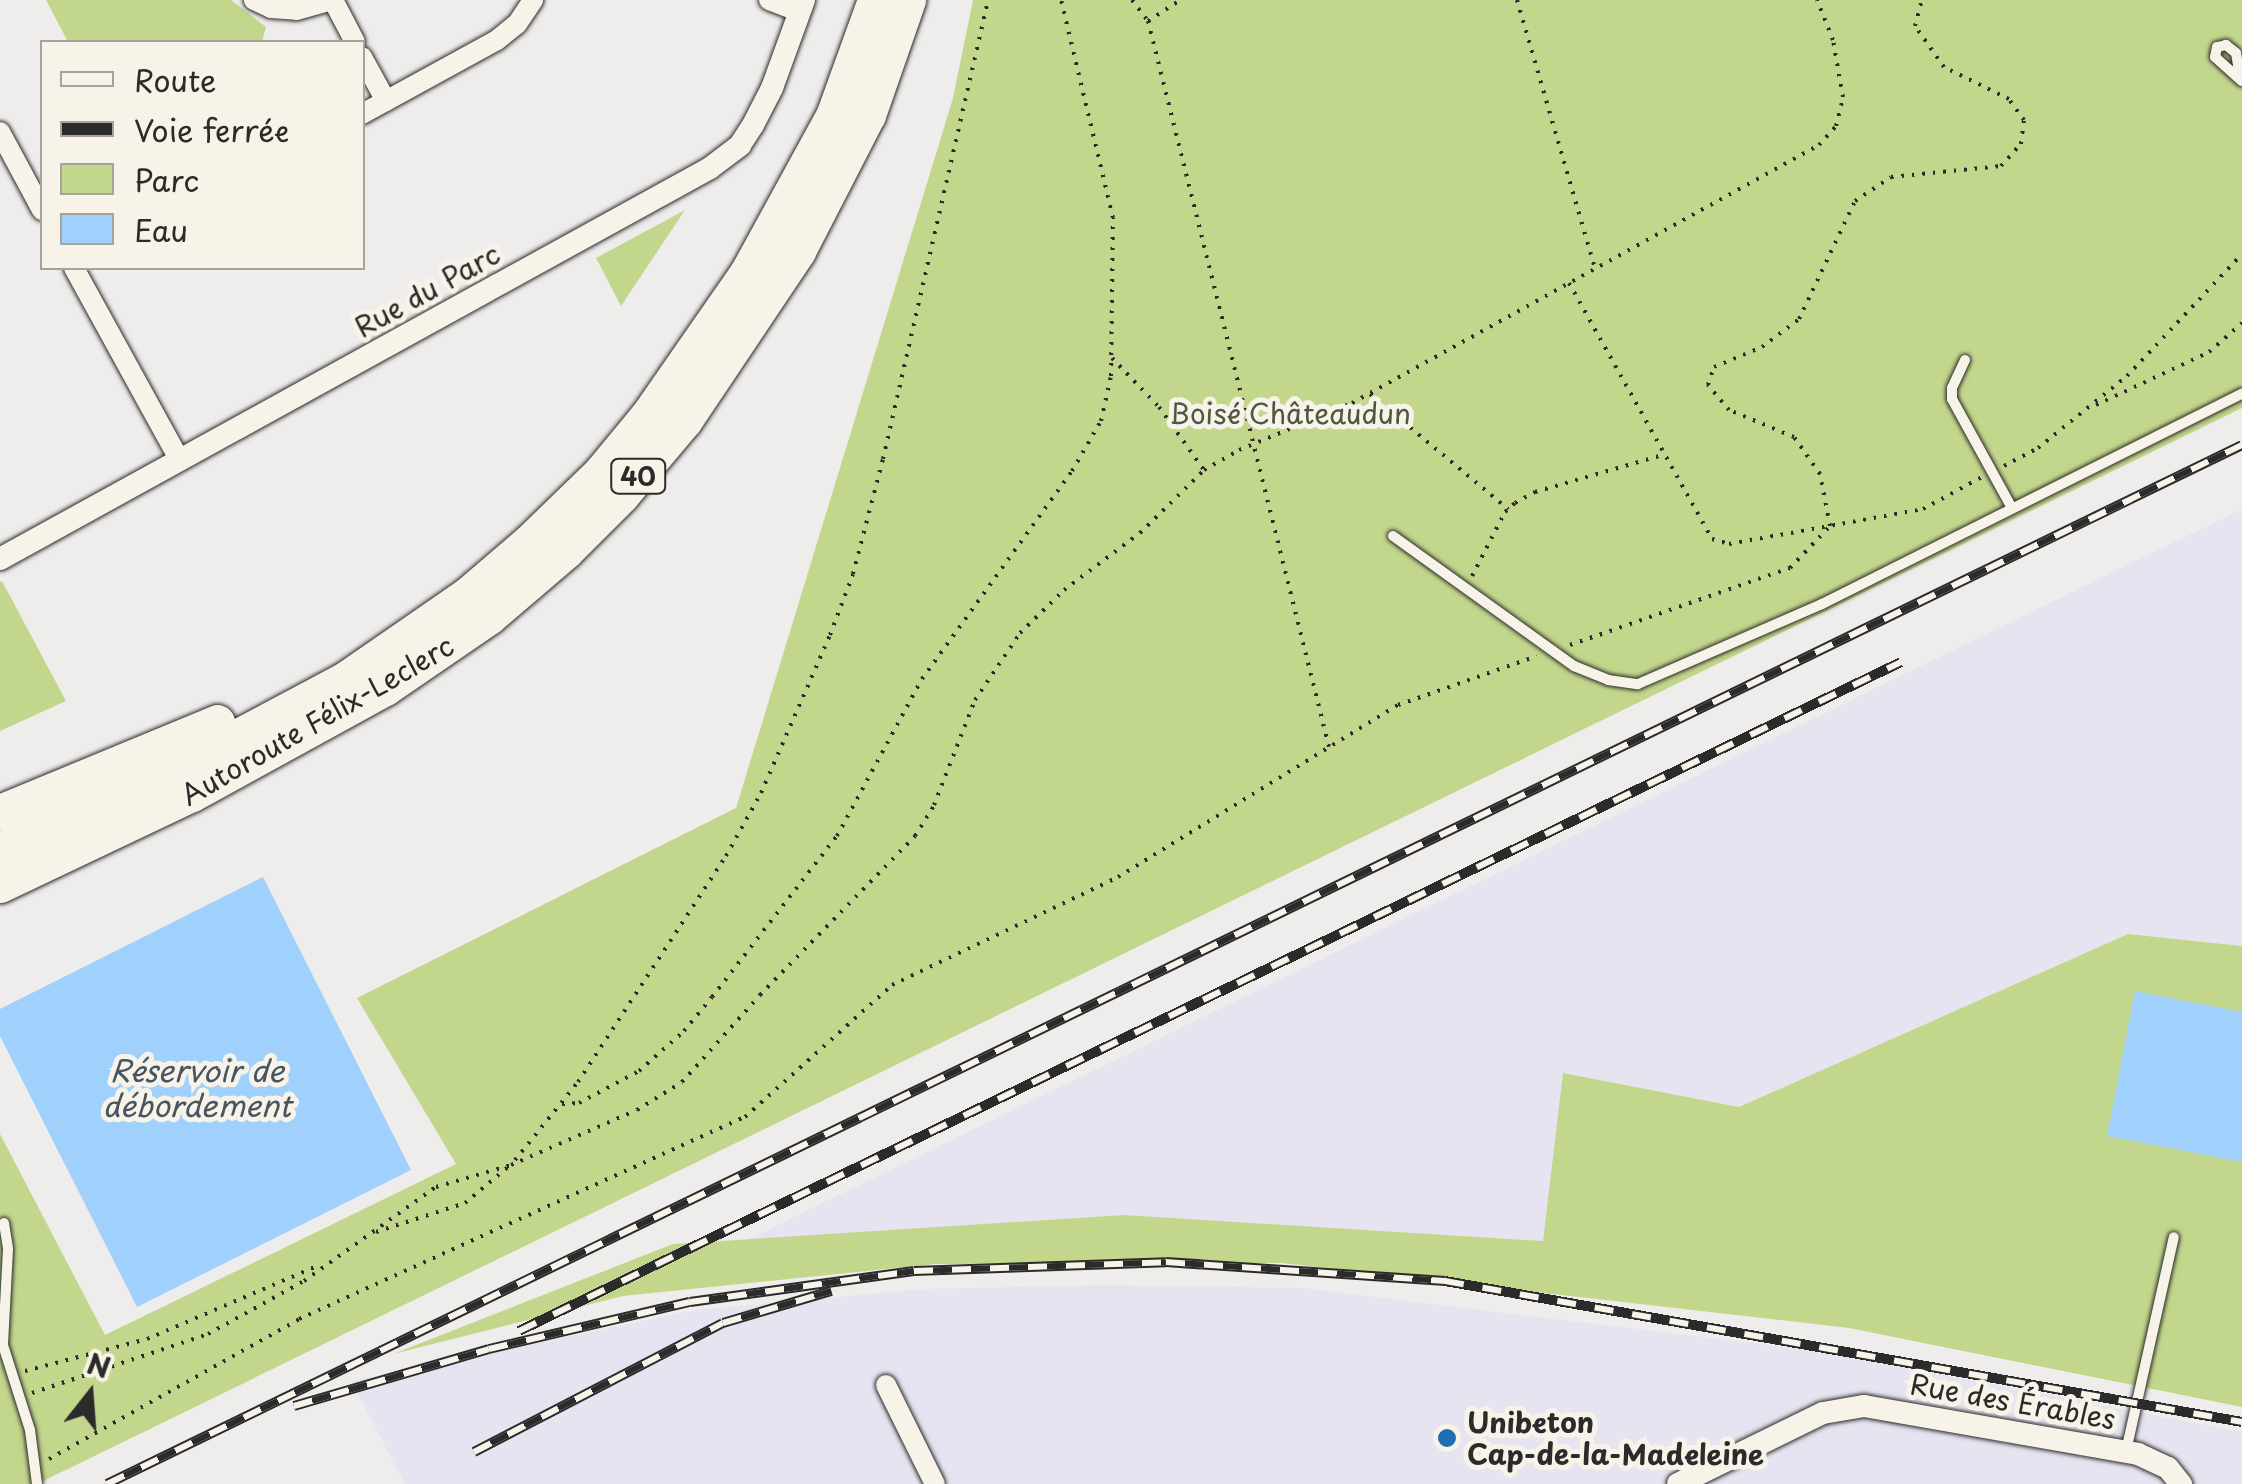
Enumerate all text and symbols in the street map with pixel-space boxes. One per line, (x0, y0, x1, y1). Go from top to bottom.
legend (40, 40, 365, 270)
text: Route (134, 57, 216, 102)
text: Voie ferrée (134, 107, 289, 152)
text: Parc (134, 157, 199, 202)
text: Eau (134, 207, 188, 252)
street label: Rue du Parc (347, 236, 507, 344)
park label: Boisé Châteaudun (1168, 396, 1412, 430)
road number: 40 (608, 456, 668, 496)
street label: Autoroute Félix-Leclerc (174, 628, 460, 812)
water label: Réservoir de débordement (103, 1052, 291, 1122)
text: N (82, 1341, 116, 1389)
north arrow (40, 1344, 140, 1444)
street label: Rue des Érables (1906, 1366, 2120, 1436)
place label: Unibeton Cap-de-la-Madeleine (1467, 1405, 1764, 1471)
marker: Unibeton Cap-de-la-Madeleine (1436, 1427, 1458, 1449)

